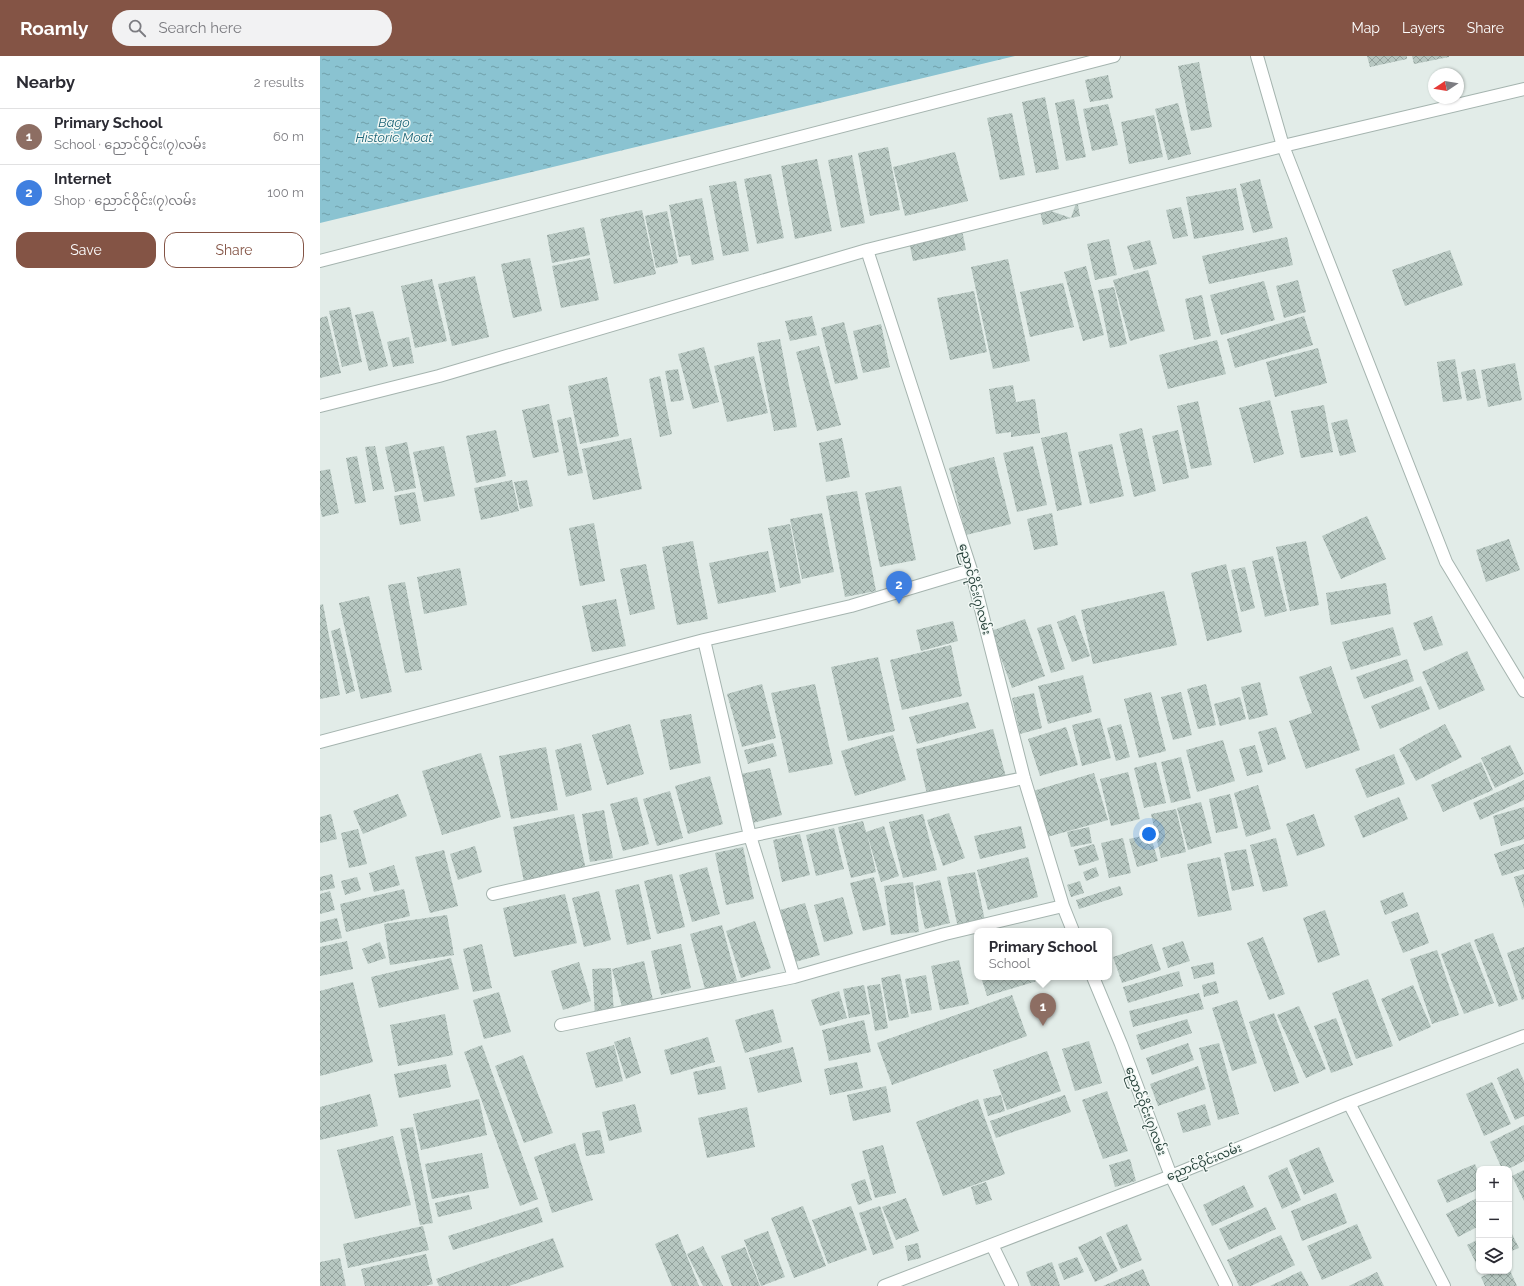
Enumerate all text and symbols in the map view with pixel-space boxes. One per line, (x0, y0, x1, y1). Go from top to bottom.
search box (112, 10, 392, 46)
text: Roamly (20, 17, 88, 39)
icon: search (126, 17, 148, 39)
text: Search here (158, 19, 242, 37)
text: Map (1352, 20, 1380, 36)
text: Layers (1402, 20, 1445, 36)
text: Share (1467, 20, 1504, 36)
north arrow (1428, 68, 1464, 104)
text: Nearby (16, 72, 75, 92)
text: 2 results (254, 75, 304, 90)
text: Primary School (54, 114, 162, 132)
water label: Bago Historic Moat (355, 115, 433, 145)
text: 1 (26, 129, 32, 144)
text: 60 m (273, 129, 304, 144)
text: School · ညောင်ဝိုင်း(၇)လမ်း (54, 137, 206, 152)
text: Internet (54, 170, 111, 188)
text: 2 (25, 185, 33, 200)
text: 100 m (267, 185, 304, 200)
text: Shop · ညောင်ဝိုင်း(၇)လမ်း (54, 193, 196, 208)
button: Save (16, 232, 156, 268)
button: Share (164, 232, 304, 268)
street label: ညောင်ဝိုင်း(၇)လမ်း (953, 541, 996, 637)
pin: 2 (886, 571, 912, 604)
your location (1139, 824, 1159, 844)
popup (974, 928, 1112, 980)
text: Primary School (989, 938, 1097, 956)
text: School (989, 956, 1030, 971)
pin: 1 (1030, 993, 1056, 1026)
street label: ညောင်ဝိုင်း(၇)လမ်း (1120, 1064, 1171, 1158)
street label: ညောင်ဝိုင်းလမ်း (1164, 1139, 1245, 1186)
map controls (1476, 1166, 1512, 1274)
button: + (1476, 1166, 1512, 1202)
button: − (1476, 1202, 1512, 1238)
button: layers (1476, 1238, 1512, 1274)

